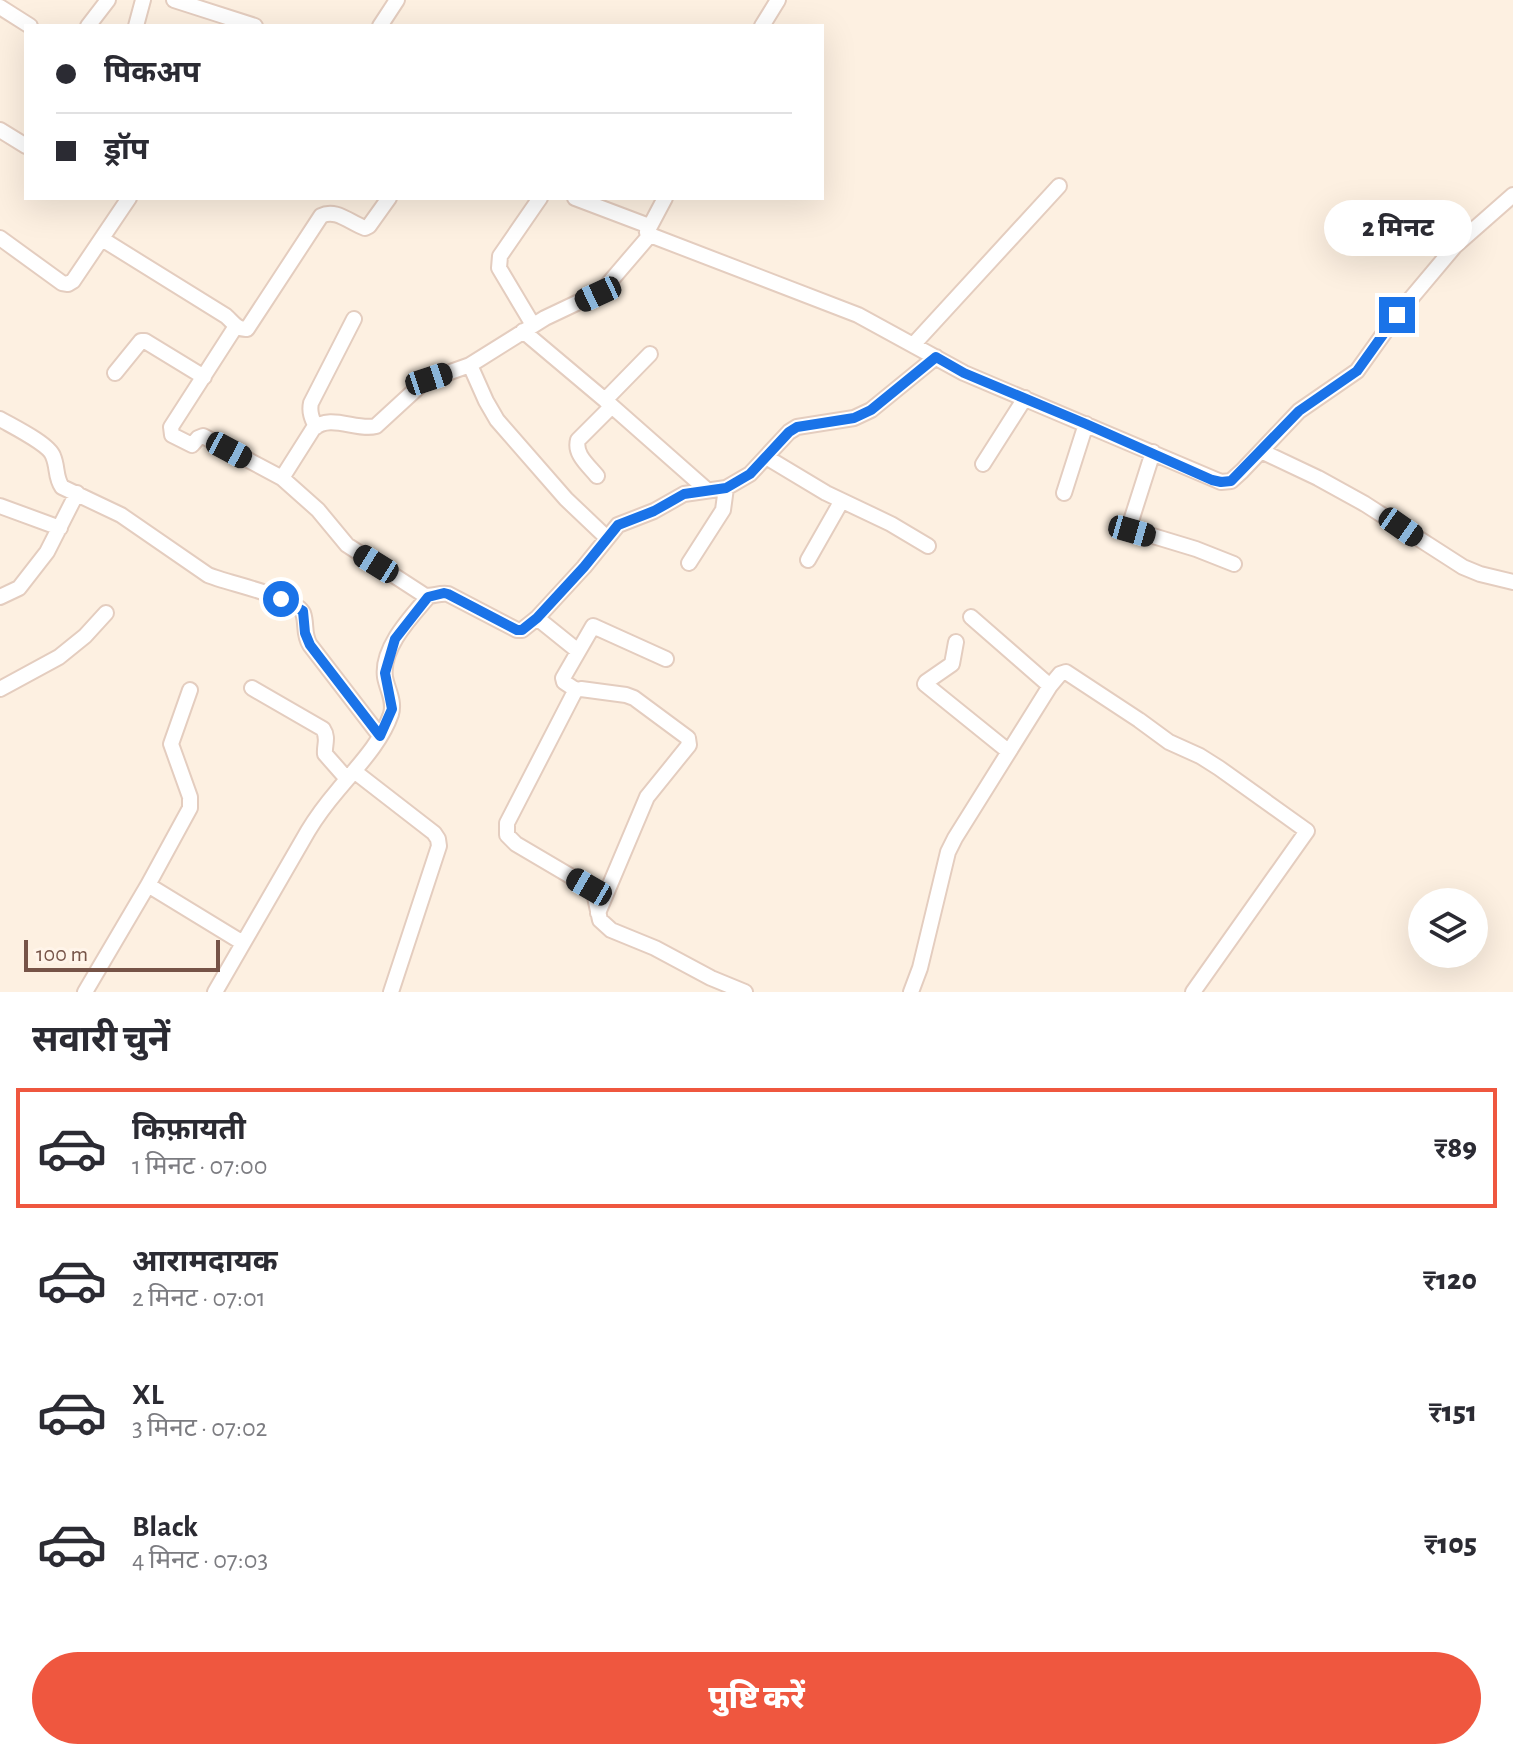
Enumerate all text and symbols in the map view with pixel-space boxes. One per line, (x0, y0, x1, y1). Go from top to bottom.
text: पिकअप (104, 58, 200, 88)
text: ड्रॉप (104, 135, 148, 165)
callout: 2 मिनट (1323, 199, 1471, 255)
text: 2 मिनट (1362, 215, 1434, 241)
car (571, 273, 625, 315)
route end (1379, 297, 1415, 333)
car (402, 360, 456, 398)
car (202, 428, 256, 472)
car (1374, 503, 1428, 551)
car (1106, 513, 1158, 549)
car (349, 541, 403, 587)
route start (263, 581, 299, 617)
car (562, 865, 616, 909)
map controls (1408, 888, 1488, 968)
button: layers (1408, 888, 1488, 968)
scale bar (24, 936, 220, 972)
text: 100 m (36, 943, 88, 965)
text: सवारी चुनें (32, 1022, 170, 1058)
icon: car (36, 1112, 108, 1184)
text: किफ़ायती (132, 1115, 246, 1145)
text: ₹89 (1434, 1133, 1477, 1163)
text: 1 मिनट · 07:00 (132, 1153, 268, 1179)
icon: car (36, 1244, 108, 1316)
text: आरामदायक (132, 1247, 278, 1277)
text: ₹120 (1423, 1265, 1477, 1295)
text: 2 मिनट · 07:01 (132, 1285, 266, 1311)
icon: car (36, 1376, 108, 1448)
text: XL (132, 1380, 164, 1410)
text: ₹151 (1429, 1397, 1477, 1427)
text: 3 मिनट · 07:02 (132, 1415, 267, 1441)
icon: car (36, 1508, 108, 1580)
text: Black (132, 1512, 198, 1542)
text: ₹105 (1424, 1529, 1477, 1559)
text: 4 मिनट · 07:03 (132, 1547, 268, 1573)
button: पुष्टि करें (32, 1652, 1481, 1744)

